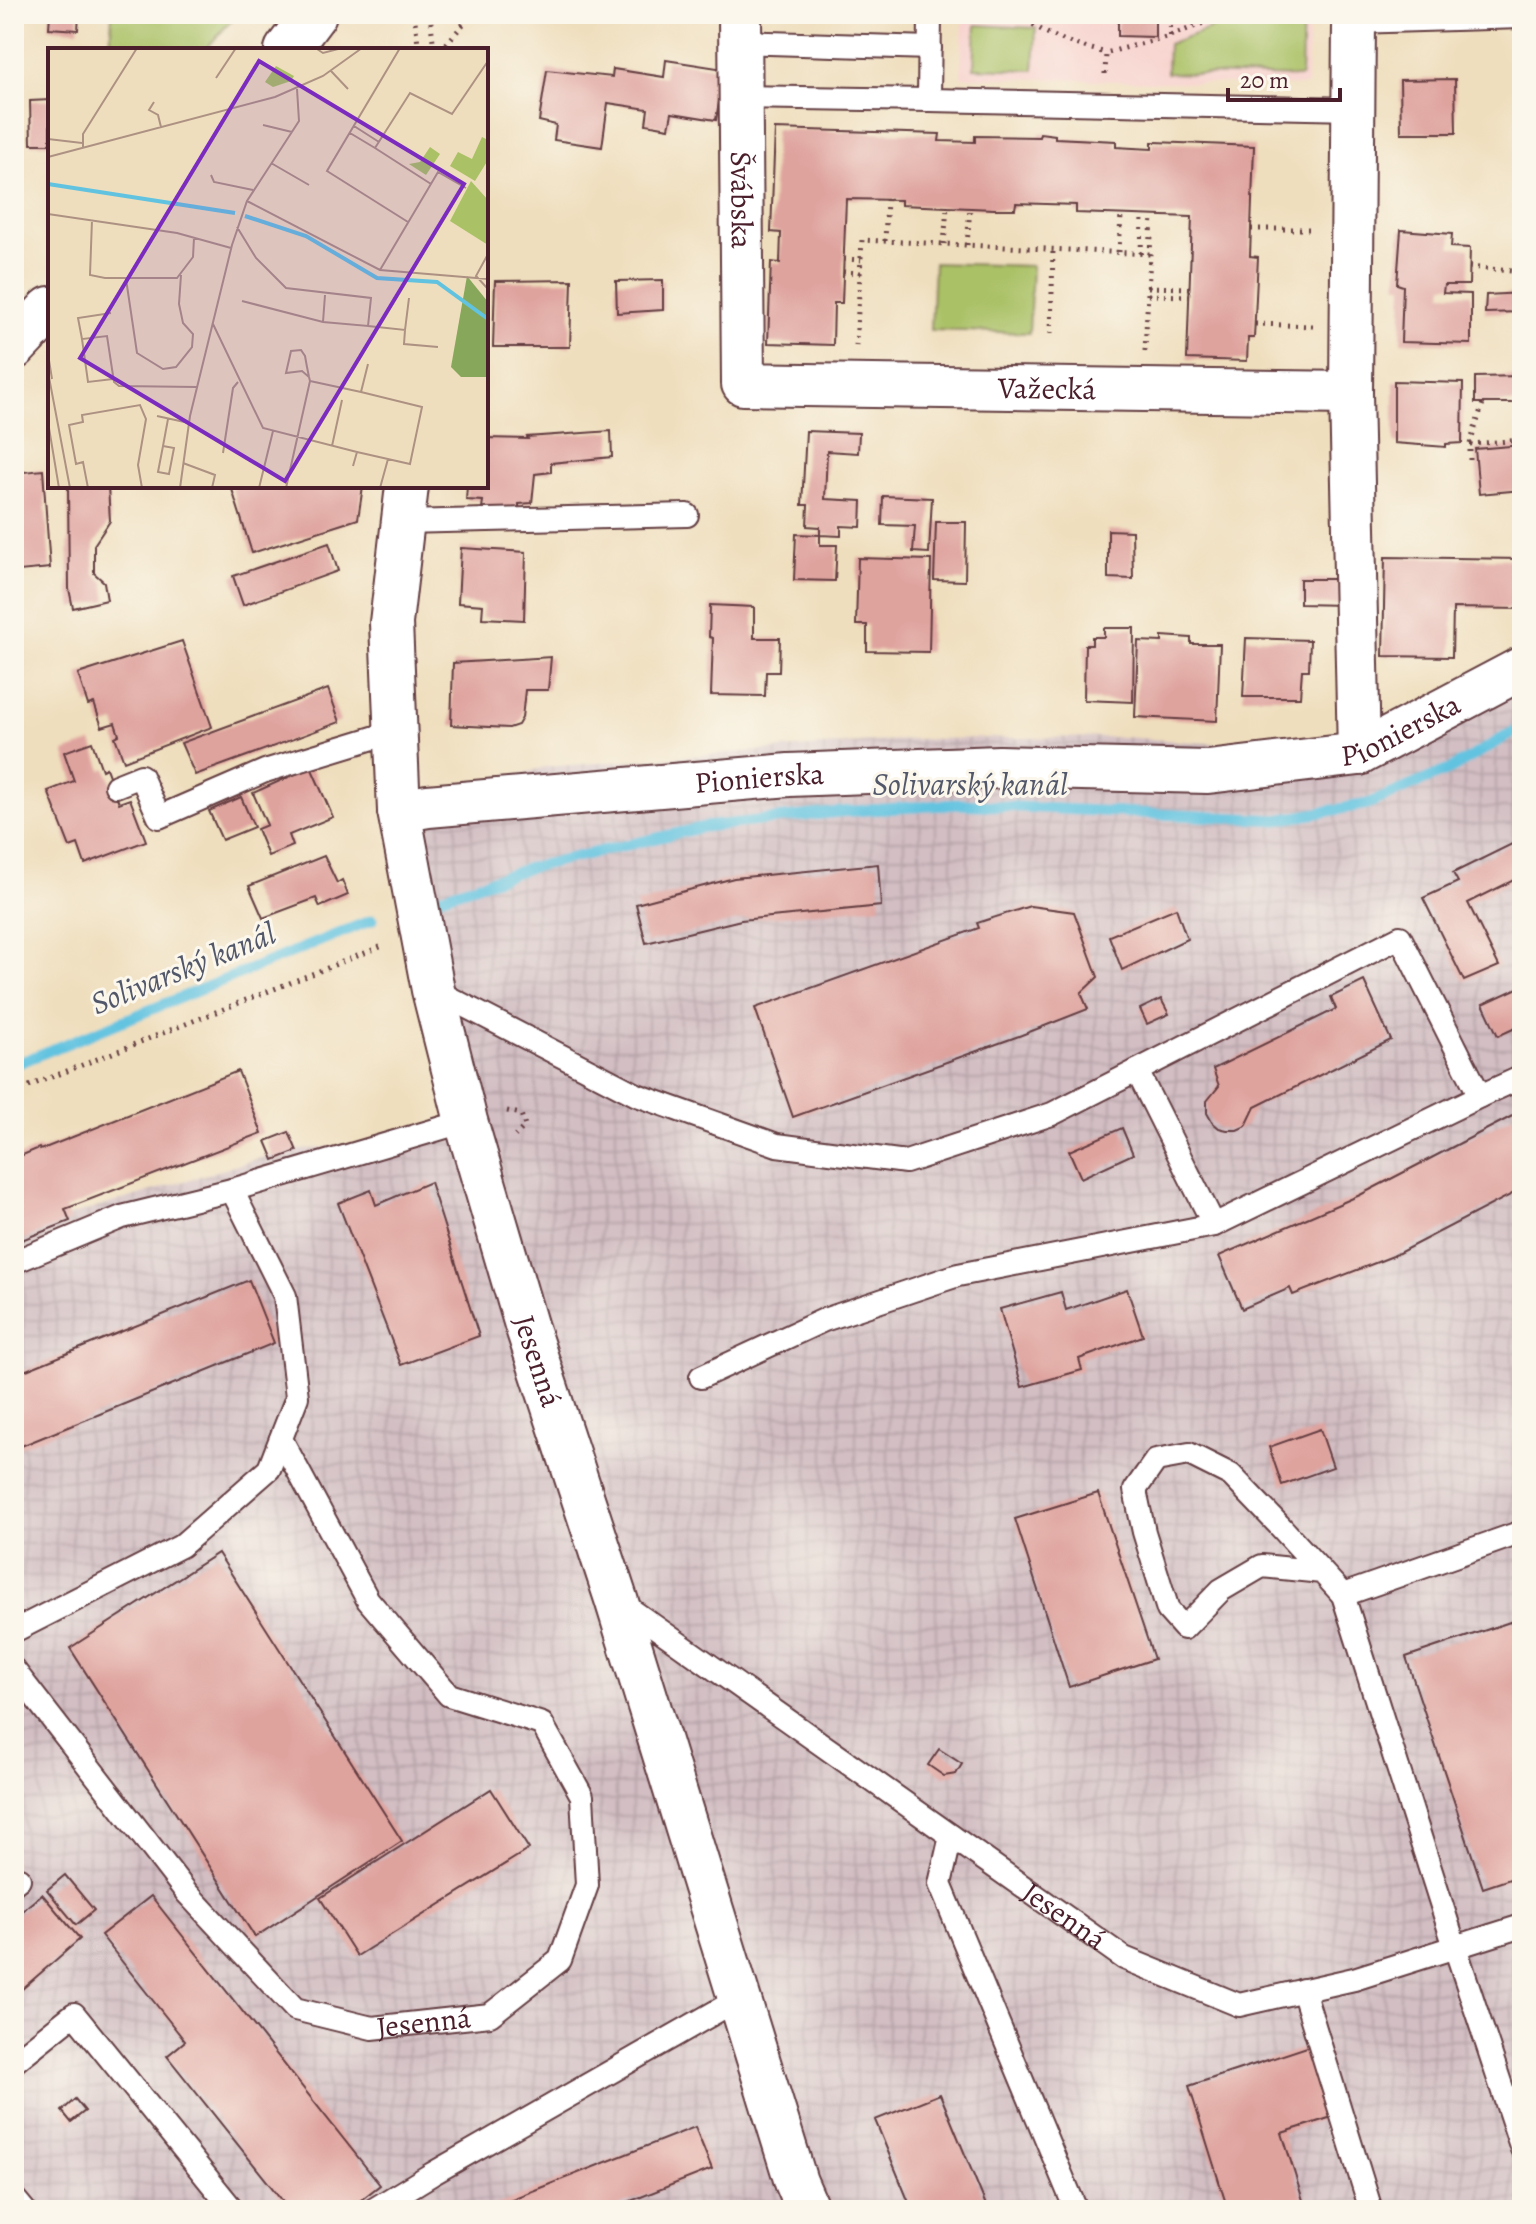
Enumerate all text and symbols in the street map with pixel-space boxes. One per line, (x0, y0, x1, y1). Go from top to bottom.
inset map (48, 48, 488, 488)
scale bar (1228, 52, 1340, 102)
text: 20 m (1240, 64, 1289, 96)
street label: Švábska (721, 151, 762, 249)
street label: Važecká (997, 368, 1096, 409)
street label: Pionierska (1339, 684, 1467, 776)
street label: Pionierska (693, 754, 825, 803)
water label: Solivarský kanál (872, 762, 1068, 806)
water label: Solivarský kanál (84, 911, 282, 1025)
street label: Jesenná (504, 1310, 572, 1412)
street label: Jesenná (1014, 1872, 1114, 1959)
street label: Jesenná (374, 1997, 473, 2047)

